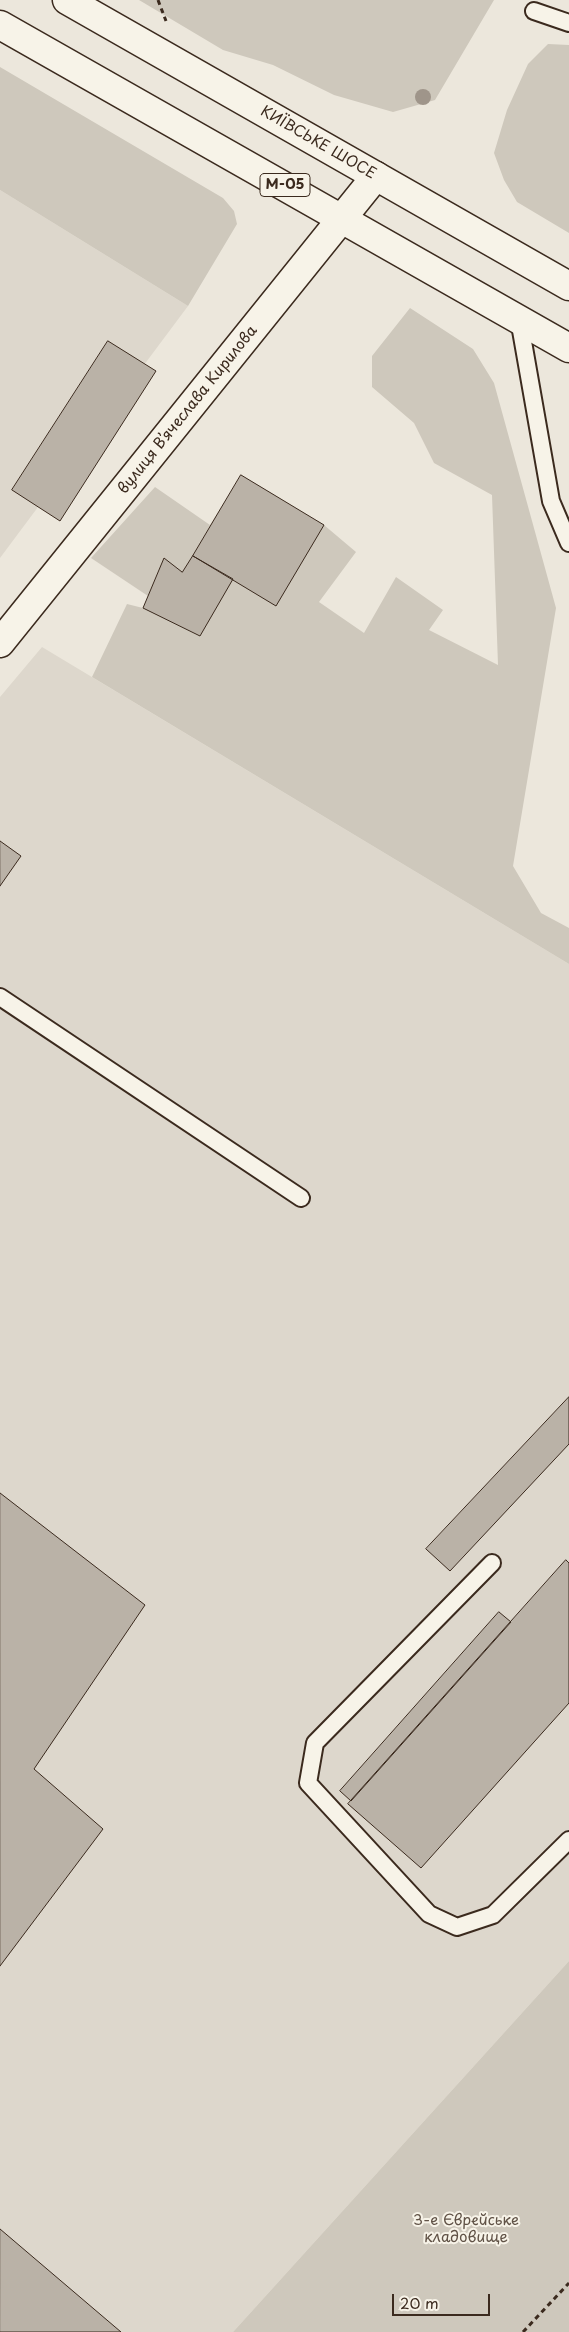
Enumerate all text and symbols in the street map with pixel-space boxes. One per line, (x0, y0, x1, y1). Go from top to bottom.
street label: КИЇВСЬКЕ ШОСЕ (257, 103, 379, 183)
road number: М-05 (260, 174, 310, 196)
street label: вулиця Вʼячеслава Кирилова (115, 322, 261, 498)
park label: 3-е Єврейське кладовище (413, 2212, 519, 2247)
scale bar (394, 2284, 492, 2316)
text: 20 m (400, 2291, 439, 2314)

